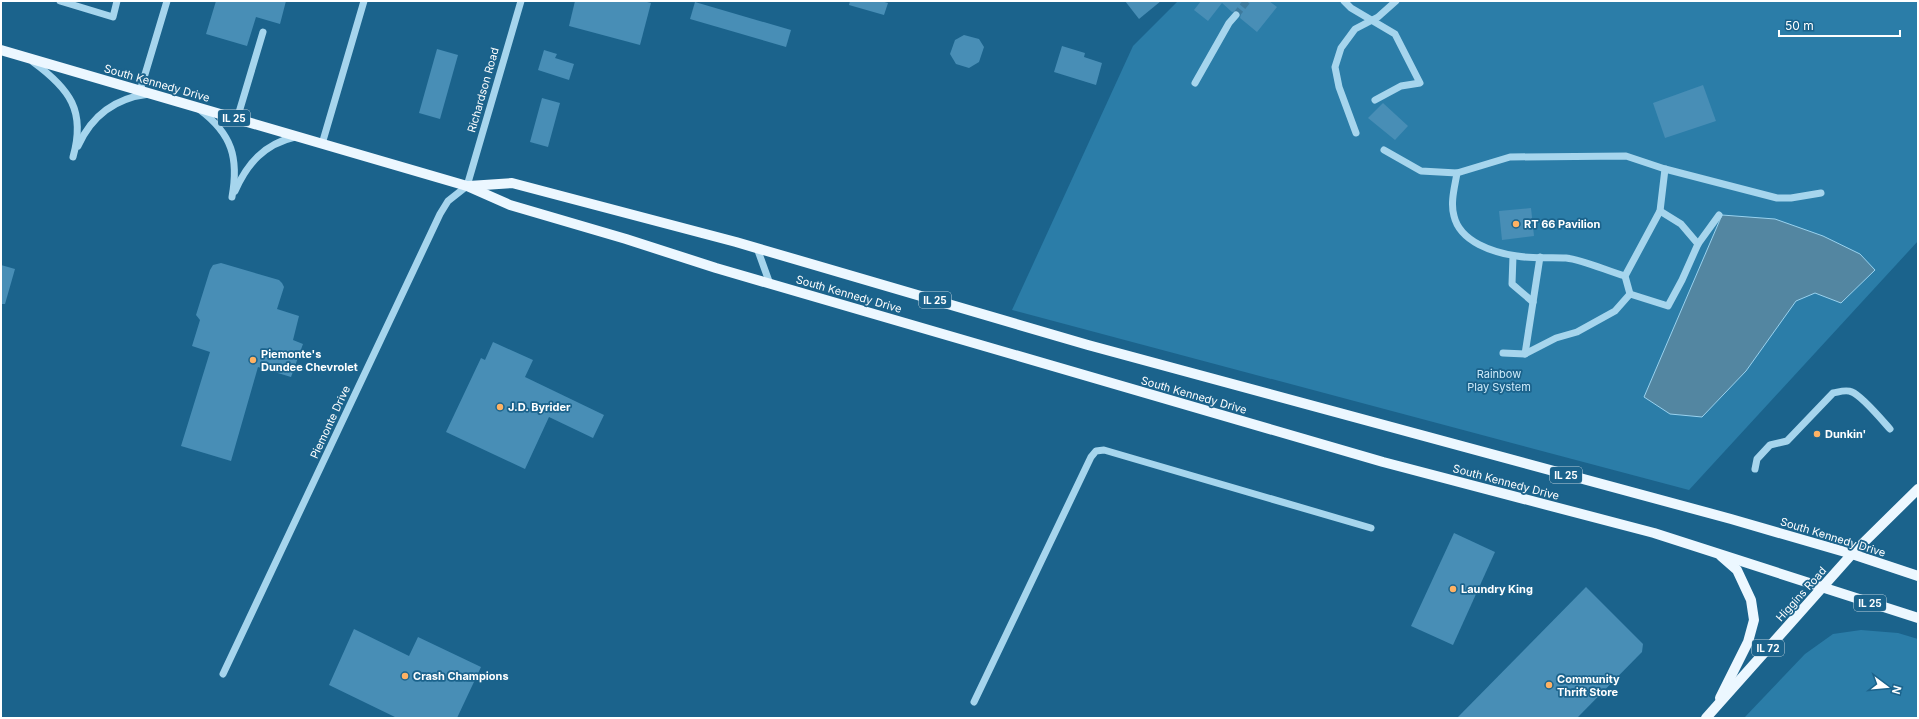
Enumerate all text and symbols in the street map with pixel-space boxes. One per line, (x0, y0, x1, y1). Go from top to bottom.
scale bar (1779, 12, 1900, 38)
text: 50 m (1785, 18, 1814, 33)
street label: Richardson Road (464, 46, 502, 134)
street label: South Kennedy Drive (102, 61, 212, 105)
road number: IL 25 (218, 110, 250, 126)
place label: RT 66 Pavilion (1524, 217, 1601, 231)
marker: RT 66 Pavilion (1511, 219, 1521, 229)
street label: South Kennedy Drive (794, 272, 904, 316)
road number: IL 25 (919, 292, 951, 308)
place label: Piemonte's Dundee Chevrolet (261, 347, 358, 374)
marker: Piemonte's Dundee Chevrolet (248, 355, 258, 365)
park label: Rainbow Play System (1467, 367, 1531, 394)
street label: South Kennedy Drive (1139, 373, 1249, 417)
street label: Piemonte Drive (307, 383, 353, 461)
place label: J.D. Byrider (508, 400, 571, 414)
marker: J.D. Byrider (495, 402, 505, 412)
place label: Dunkin' (1825, 427, 1866, 441)
marker: Dunkin' (1812, 429, 1822, 439)
street label: South Kennedy Drive (1451, 461, 1561, 503)
road number: IL 25 (1550, 467, 1582, 483)
street label: South Kennedy Drive (1779, 514, 1887, 560)
street label: Higgins Road (1773, 564, 1829, 624)
place label: Laundry King (1461, 582, 1533, 596)
marker: Laundry King (1448, 584, 1458, 594)
road number: IL 25 (1854, 595, 1886, 611)
road number: IL 72 (1752, 640, 1784, 656)
north arrow (1867, 667, 1907, 707)
place label: Crash Champions (413, 669, 509, 683)
marker: Crash Champions (400, 671, 410, 681)
place label: Community Thrift Store (1557, 672, 1620, 699)
marker: Community Thrift Store (1544, 680, 1554, 690)
text: N (1889, 684, 1904, 696)

